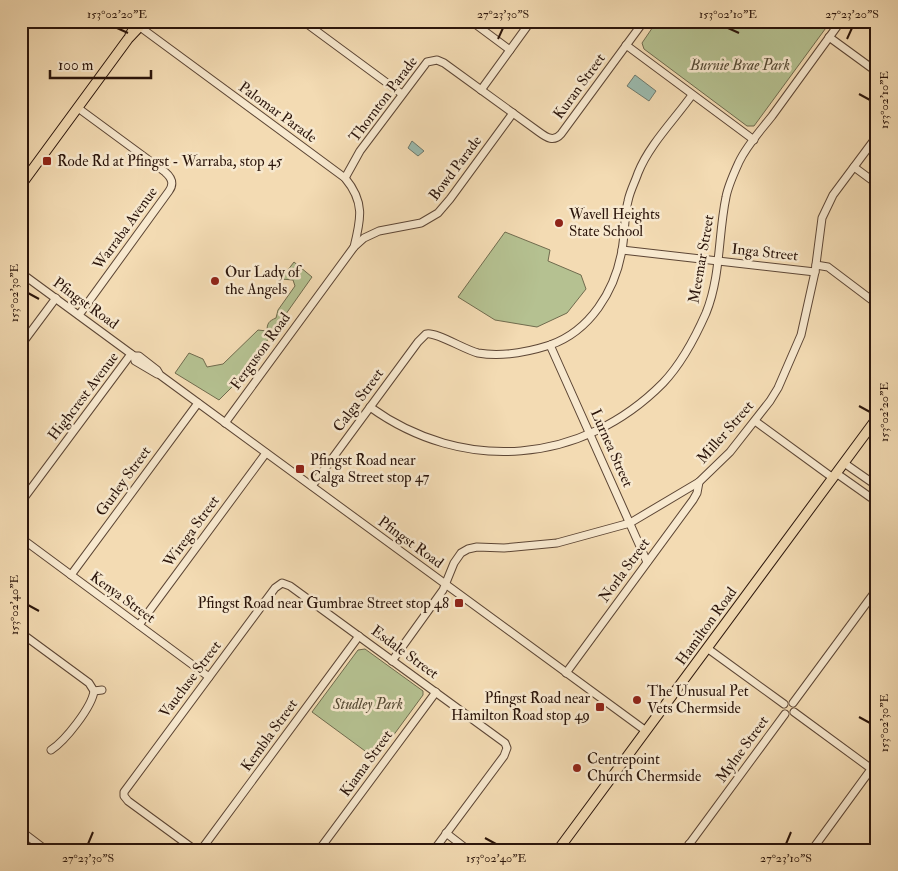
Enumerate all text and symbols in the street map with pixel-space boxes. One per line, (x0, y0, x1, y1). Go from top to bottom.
text: 153°02'20"E (87, 7, 147, 22)
text: 27°23'30"S (477, 7, 529, 22)
text: 153°02'10"E (699, 7, 757, 22)
text: 27°23'20"S (825, 7, 879, 22)
scale bar (50, 48, 151, 80)
street label: Kuran Street (549, 50, 610, 123)
street label: Thornton Parade (345, 53, 422, 146)
text: 100 m (58, 56, 94, 75)
park label: Burnie Brae Park (689, 56, 790, 75)
text: 153°02'10"E (877, 71, 892, 129)
street label: Palomar Parade (235, 78, 321, 147)
street label: Bowd Parade (425, 132, 486, 205)
place label: Rode Rd at Pfingst - Warraba, stop 45 (57, 152, 283, 172)
marker: Rode Rd at Pfingst - Warraba, stop 45 (41, 155, 53, 167)
street label: Warraba Avenue (88, 183, 162, 274)
place label: Wavell Heights State School (568, 205, 660, 241)
street label: Meemar Street (684, 213, 719, 305)
marker: Wavell Heights State School (553, 217, 565, 229)
street label: Inga Street (731, 240, 799, 265)
text: 153°02'30"E (7, 263, 22, 322)
place label: Our Lady of the Angels (225, 263, 302, 299)
street label: Pfingst Road (49, 273, 123, 334)
marker: Our Lady of the Angels (209, 275, 221, 287)
street label: Ferguson Road (226, 309, 295, 394)
street label: Highcrest Avenue (44, 348, 123, 444)
street label: Calga Street (329, 365, 388, 436)
text: 153°02'20"E (877, 382, 892, 442)
street label: Miller Street (693, 397, 758, 468)
street label: Lurnea Street (586, 406, 637, 490)
street label: Gurley Street (92, 442, 155, 520)
place label: Pfingst Road near Calga Street stop 47 (310, 451, 430, 488)
marker: Pfingst Road near Calga Street stop 47 (294, 463, 306, 475)
street label: Wirega Street (158, 492, 224, 572)
street label: Pfingst Road (374, 512, 448, 573)
street label: Norla Street (595, 534, 654, 606)
street label: Kenya Street (86, 567, 159, 628)
text: 153°02'40"E (7, 575, 22, 635)
street label: Hamilton Road (672, 583, 742, 669)
place label: Pfingst Road near Gumbrae Street stop 48 (197, 594, 449, 614)
marker: Pfingst Road near Gumbrae Street stop 48 (453, 597, 465, 609)
street label: Esdale Street (367, 622, 442, 683)
street label: Vaucluse Street (155, 637, 226, 722)
place label: The Unusual Pet Vets Chermside (647, 682, 749, 718)
place label: Pfingst Road near Hamilton Road stop 49 (451, 689, 590, 726)
text: 153°02'30"E (877, 693, 892, 752)
marker: The Unusual Pet Vets Chermside (631, 694, 643, 706)
street label: Kembla Street (237, 695, 302, 775)
park label: Studley Park (332, 695, 403, 714)
marker: Pfingst Road near Hamilton Road stop 49 (594, 701, 606, 713)
street label: Mylne Street (712, 712, 773, 786)
street label: Kiama Street (336, 726, 397, 800)
place label: Centrepoint Church Chermside (587, 750, 701, 786)
marker: Centrepoint Church Chermside (571, 762, 583, 774)
text: 27°23'30"S (62, 851, 114, 866)
text: 153°02'40"E (466, 851, 526, 866)
text: 27°23'10"S (760, 851, 812, 866)

